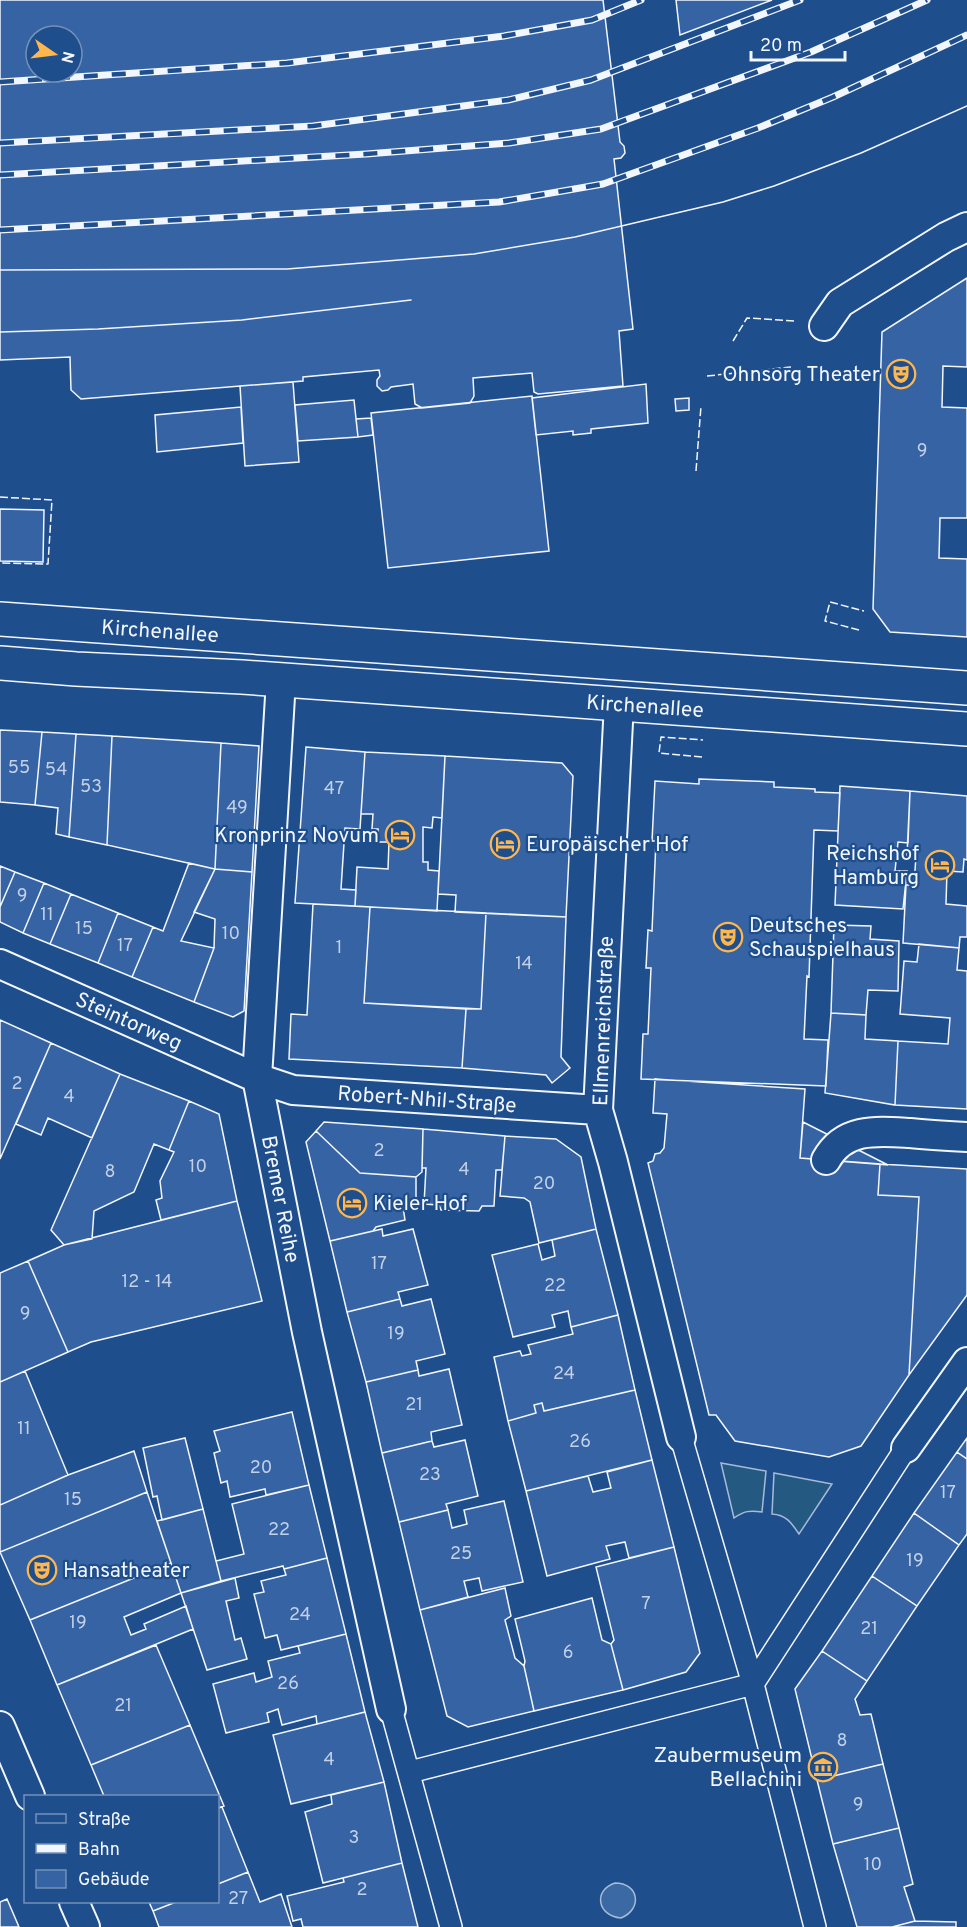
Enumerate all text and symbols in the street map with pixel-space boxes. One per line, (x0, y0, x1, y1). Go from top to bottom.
north arrow (24, 24, 84, 84)
scale bar (751, 24, 846, 62)
text: 20 m (760, 35, 802, 58)
text: N (56, 49, 78, 65)
theatre icon: Ohnsorg Theater (885, 358, 917, 390)
place label: Ohnsorg Theater (722, 362, 880, 389)
house number: 9 (917, 440, 927, 463)
street label: Kirchenallee (100, 615, 220, 650)
street label: Kirchenallee (585, 690, 705, 725)
house number: 55 (8, 757, 30, 780)
house number: 54 (45, 759, 67, 782)
house number: 53 (80, 776, 102, 799)
house number: 47 (324, 778, 344, 801)
house number: 49 (226, 797, 248, 820)
hotel icon: Kronprinz Novum (384, 819, 416, 851)
place label: Kronprinz Novum (214, 823, 379, 850)
hotel icon: Europäischer Hof (489, 828, 521, 860)
place label: Europäischer Hof (526, 832, 688, 859)
place label: Reichshof Hamburg (826, 841, 919, 892)
hotel icon: Reichshof Hamburg (924, 849, 956, 881)
house number: 9 (17, 885, 27, 908)
house number: 11 (40, 904, 54, 927)
place label: Deutsches Schauspielhaus (749, 913, 895, 964)
house number: 15 (75, 918, 93, 941)
theatre icon: Deutsches Schauspielhaus (712, 921, 744, 953)
house number: 10 (222, 923, 240, 946)
house number: 17 (117, 935, 133, 958)
street label: Ellmenreichstraße (588, 935, 621, 1107)
house number: 1 (336, 937, 342, 960)
house number: 14 (515, 953, 533, 976)
street label: Steintorweg (71, 987, 186, 1058)
house number: 2 (11, 1073, 23, 1096)
street label: Robert-Nhil-Straße (337, 1081, 517, 1120)
house number: 4 (63, 1086, 75, 1109)
street label: Bremer Reihe (254, 1133, 305, 1265)
house number: 2 (373, 1140, 385, 1163)
house number: 10 (189, 1156, 207, 1179)
house number: 4 (458, 1159, 470, 1182)
house number: 8 (105, 1161, 116, 1184)
house number: 20 (533, 1173, 555, 1196)
hotel icon: Kieler Hof (336, 1187, 368, 1219)
place label: Kieler Hof (373, 1191, 467, 1218)
house number: 17 (371, 1253, 387, 1276)
house number: 12 - 14 (122, 1271, 172, 1294)
house number: 22 (544, 1275, 566, 1298)
house number: 9 (20, 1303, 30, 1326)
house number: 19 (387, 1323, 405, 1346)
house number: 24 (553, 1363, 575, 1386)
house number: 21 (405, 1394, 423, 1417)
house number: 11 (17, 1418, 31, 1441)
house number: 26 (569, 1431, 591, 1454)
house number: 20 (250, 1457, 272, 1480)
house number: 23 (419, 1464, 441, 1487)
house number: 17 (940, 1482, 956, 1505)
house number: 15 (64, 1489, 82, 1512)
house number: 22 (268, 1519, 290, 1542)
house number: 25 (450, 1543, 472, 1566)
house number: 19 (906, 1550, 924, 1573)
theatre icon: Hansatheater (26, 1554, 58, 1586)
place label: Hansatheater (63, 1558, 190, 1585)
house number: 7 (641, 1593, 651, 1616)
house number: 24 (289, 1604, 311, 1627)
house number: 19 (69, 1612, 87, 1635)
house number: 21 (860, 1618, 878, 1641)
house number: 6 (563, 1642, 573, 1665)
house number: 26 (277, 1673, 299, 1696)
house number: 21 (114, 1695, 132, 1718)
house number: 8 (837, 1730, 848, 1753)
place label: Zaubermuseum Bellachini (653, 1743, 802, 1794)
house number: 4 (323, 1749, 335, 1772)
museum icon: Zaubermuseum Bellachini (807, 1751, 839, 1783)
house number: 9 (853, 1794, 863, 1817)
legend (24, 1795, 219, 1903)
text: Straße (78, 1809, 130, 1832)
house number: 3 (349, 1827, 359, 1850)
text: Bahn (78, 1839, 120, 1862)
house number: 10 (864, 1854, 882, 1877)
text: Gebäude (78, 1869, 150, 1892)
house number: 2 (356, 1879, 368, 1902)
house number: 27 (228, 1888, 248, 1911)

